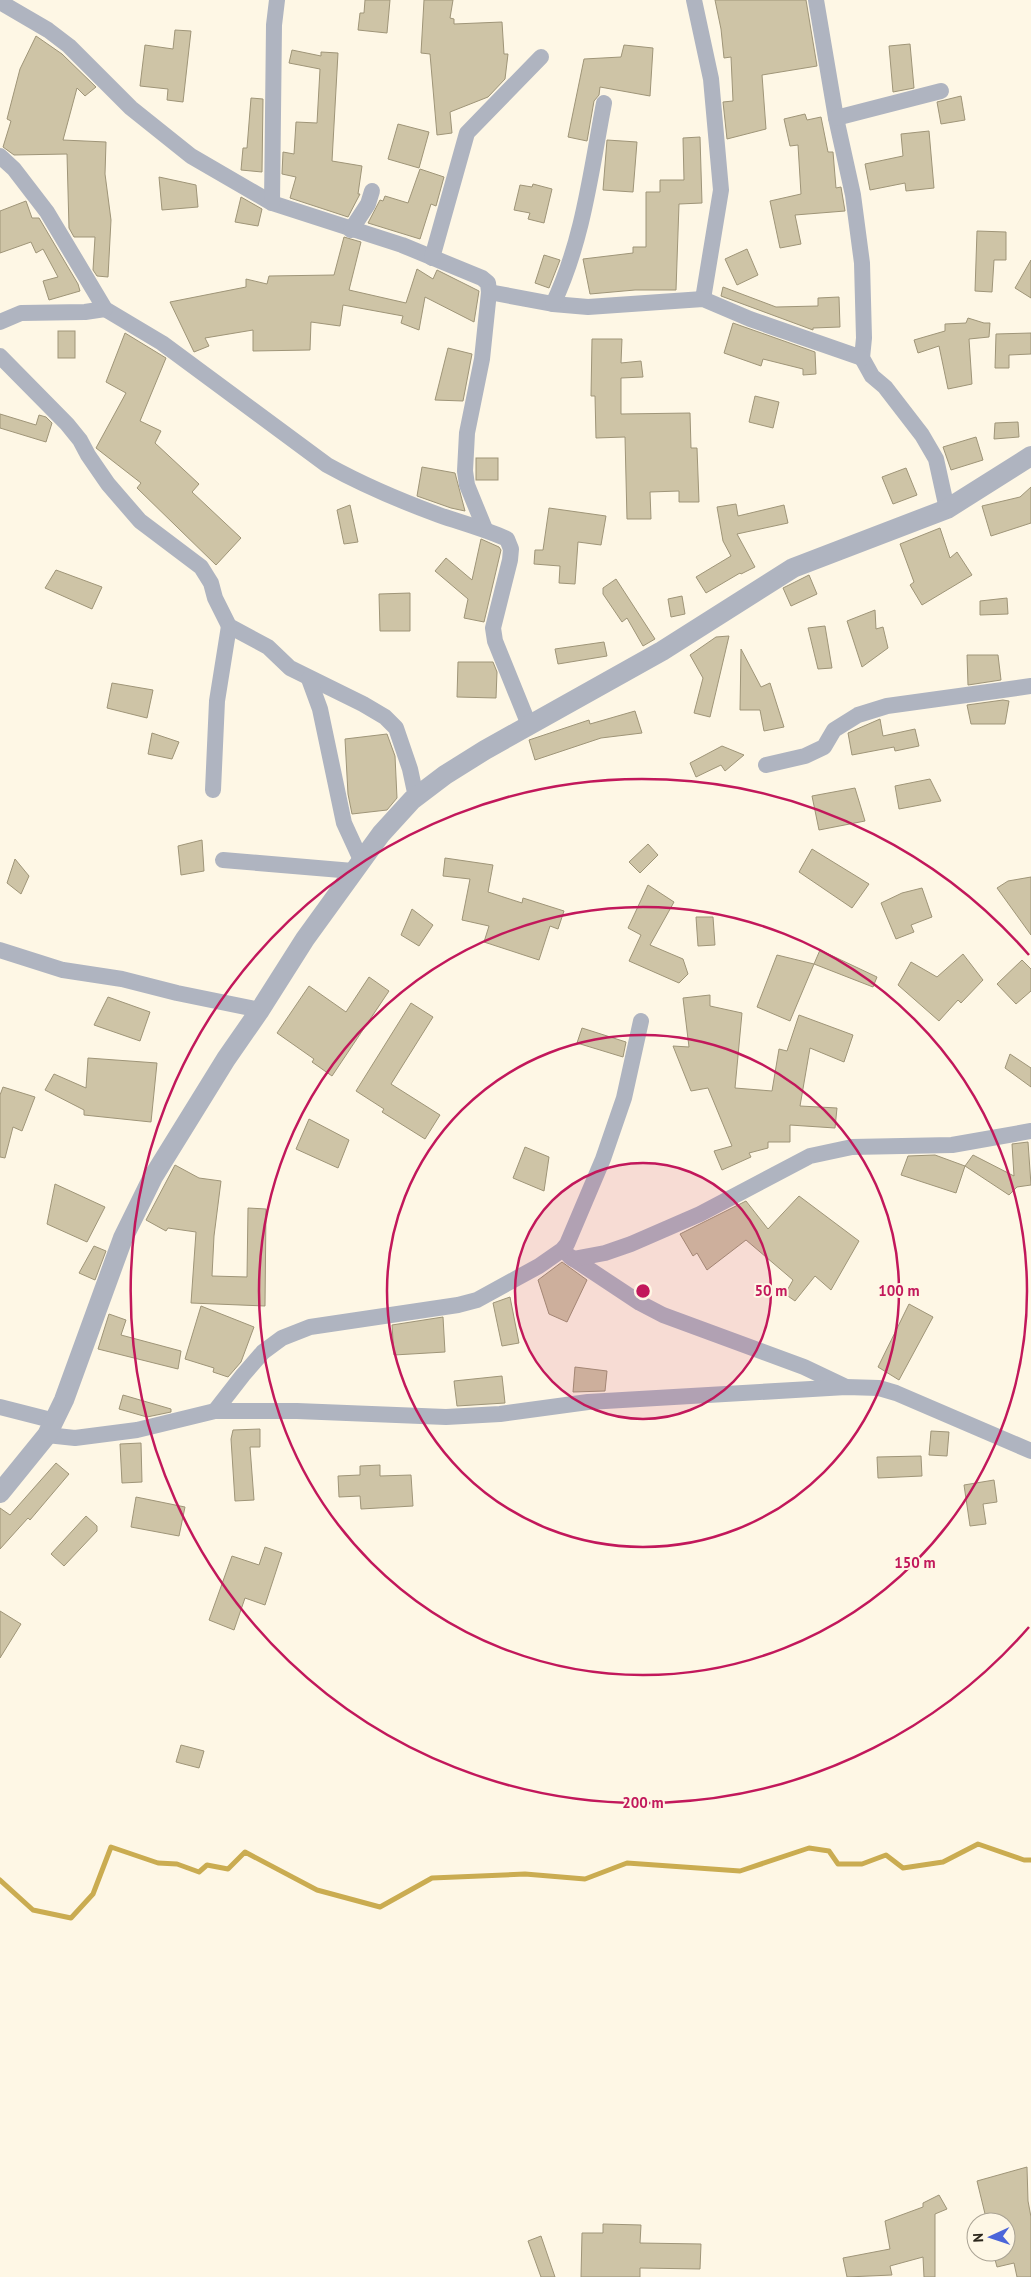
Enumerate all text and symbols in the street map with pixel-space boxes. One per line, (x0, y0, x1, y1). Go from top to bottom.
text: 50 m (755, 1281, 787, 1300)
text: 100 m (878, 1281, 920, 1300)
centre of rings (634, 1282, 652, 1300)
text: 150 m (894, 1553, 936, 1572)
text: 200 m (622, 1793, 664, 1812)
north arrow (966, 2212, 1016, 2262)
text: N (969, 2233, 987, 2243)

